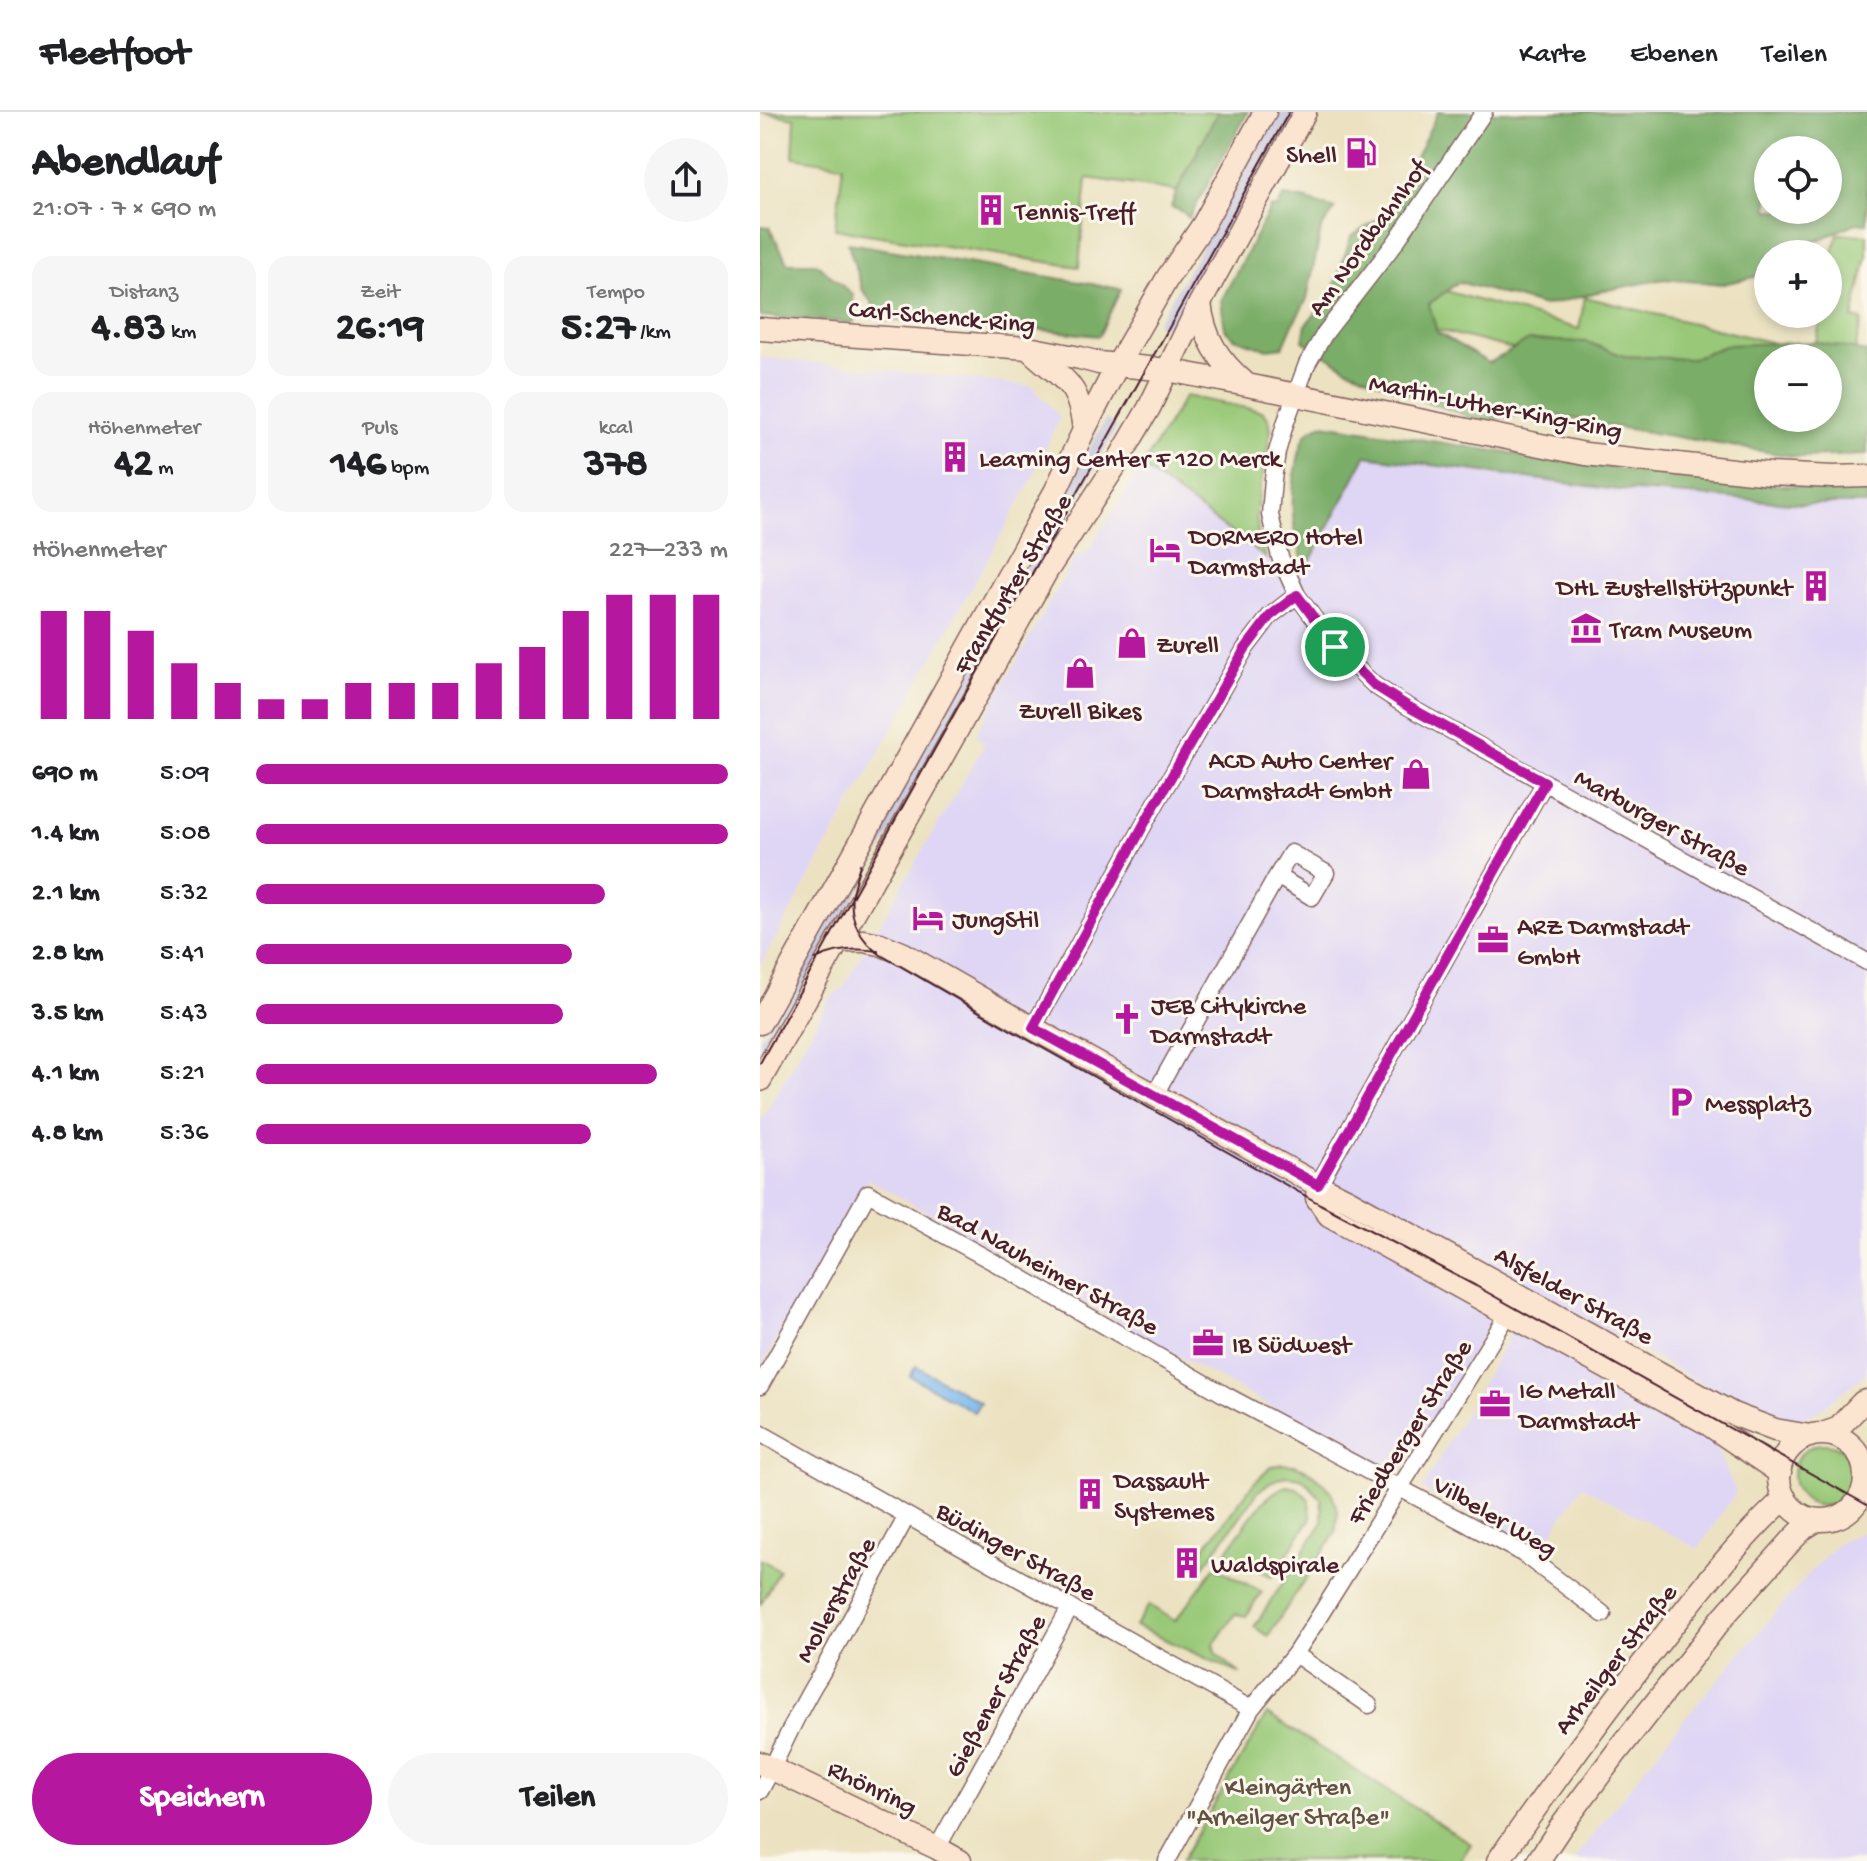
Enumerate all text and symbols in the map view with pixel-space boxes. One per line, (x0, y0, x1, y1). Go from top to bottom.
text: Fleetfoot (40, 33, 189, 77)
text: Karte (1519, 39, 1586, 72)
text: Ebenen (1630, 39, 1718, 72)
text: Teilen (1762, 39, 1827, 72)
fuel station icon: Shell (1344, 136, 1378, 170)
map controls (1754, 136, 1842, 432)
button: locate (1754, 136, 1842, 224)
button: share (644, 138, 728, 222)
text: Abendlauf (32, 139, 219, 191)
place label: Shell (1286, 142, 1337, 173)
street label: Am Nordbahnhof (1303, 154, 1438, 323)
building icon: Tennis-Treff (974, 193, 1008, 227)
text: 21:07 · 7 × 690 m (32, 195, 216, 226)
place label: Tennis-Treff (1013, 199, 1137, 230)
button: + (1754, 240, 1842, 328)
text: Distanz (110, 280, 178, 306)
text: Zeit (360, 280, 400, 306)
text: Tempo (587, 280, 645, 306)
street label: Carl-Schenck-Ring (847, 296, 1036, 343)
text: 4.83 (92, 306, 166, 353)
text: 26:19 (336, 306, 424, 353)
text: 5:27 (561, 306, 635, 353)
text: km (166, 320, 196, 346)
text: /km (635, 320, 671, 346)
button: − (1754, 344, 1842, 432)
street label: Martin-Luther-King-Ring (1366, 370, 1624, 449)
text: Höhenmeter (88, 416, 200, 442)
text: Puls (362, 416, 398, 442)
text: kcal (599, 416, 633, 442)
building icon: Learning Center F 120 Merck (938, 440, 972, 474)
text: 42 (114, 442, 153, 489)
text: 146 (331, 442, 386, 489)
text: 378 (584, 442, 648, 489)
place label: Learning Center F 120 Merck (979, 446, 1283, 477)
text: m (153, 456, 174, 482)
text: bpm (386, 456, 429, 482)
street label: Frankfurter Straße (948, 489, 1081, 682)
place label: DORMERO Hotel Darmstadt (1187, 524, 1363, 585)
hotel icon: DORMERO Hotel Darmstadt (1148, 533, 1182, 567)
text: Höhenmeter (32, 536, 165, 567)
text: 227–233 m (609, 536, 728, 567)
building icon: DHL Zustellstützpunkt (1799, 569, 1833, 603)
place label: DHL Zustellstützpunkt (1554, 575, 1794, 606)
museum icon: Tram Museum (1569, 611, 1603, 645)
pin (1301, 613, 1369, 681)
place label: Tram Museum (1608, 617, 1752, 648)
icon: arrive (1313, 625, 1357, 669)
shop icon: Zurell (1115, 626, 1149, 660)
place label: Zurell (1156, 632, 1219, 663)
shop icon: Zurell Bikes (1063, 656, 1097, 690)
place label: Zurell Bikes (1019, 698, 1143, 729)
place label: ACD Auto Center Darmstadt GmbH (1201, 748, 1395, 809)
shop icon: ACD Auto Center Darmstadt GmbH (1399, 757, 1433, 791)
text: 690 m (32, 759, 98, 790)
text: 5:09 (160, 759, 210, 790)
street label: Marburger Straße (1568, 764, 1755, 886)
text: 1.4 km (32, 819, 99, 850)
text: 5:08 (160, 819, 211, 850)
text: 2.1 km (32, 879, 100, 910)
text: 5:32 (160, 879, 208, 910)
hotel icon: JungStil (911, 901, 945, 935)
place label: JungStil (952, 907, 1039, 938)
place label: ARZ Darmstadt GmbH (1517, 914, 1691, 975)
office icon: ARZ Darmstadt GmbH (1476, 923, 1510, 957)
text: 2.8 km (32, 939, 103, 970)
text: 5:41 (160, 939, 205, 970)
place label: JEB Citykirche Darmstadt (1149, 993, 1307, 1054)
text: 3.5 km (32, 999, 104, 1030)
text: 5:43 (160, 999, 208, 1030)
church icon: JEB Citykirche Darmstadt (1110, 1002, 1144, 1036)
text: 4.1 km (32, 1059, 99, 1090)
text: 5:21 (160, 1059, 205, 1090)
parking icon: Messplatz (1664, 1085, 1698, 1119)
place label: Messplatz (1705, 1091, 1812, 1122)
text: 4.8 km (32, 1119, 103, 1150)
text: 5:36 (160, 1119, 209, 1150)
street label: Bad Nauheimer Straße (930, 1197, 1164, 1345)
street label: Alsfelder Straße (1488, 1241, 1658, 1355)
office icon: IB Südwest (1191, 1326, 1225, 1360)
place label: IB Südwest (1232, 1332, 1353, 1363)
street label: Friedberger Straße (1342, 1335, 1482, 1532)
place label: IG Metall Darmstadt (1517, 1378, 1641, 1439)
office icon: IG Metall Darmstadt (1478, 1387, 1512, 1421)
place label: Dassault Systemes (1112, 1468, 1215, 1529)
street label: Vilbeler Weg (1425, 1471, 1561, 1567)
building icon: Dassault Systemes (1073, 1477, 1107, 1511)
street label: Büdinger Straße (929, 1497, 1101, 1611)
street label: Mollerstraße (791, 1533, 885, 1669)
building icon: Waldspirale (1170, 1546, 1204, 1580)
place label: Waldspirale (1211, 1552, 1340, 1583)
street label: Arheilger Straße (1549, 1579, 1686, 1742)
street label: Gießener Straße (940, 1610, 1056, 1784)
button: Speichern (32, 1753, 372, 1845)
button: Teilen (388, 1753, 728, 1845)
street label: Rhönring (821, 1755, 921, 1825)
park label: Kleingärten "Arheilger Straße" (1186, 1774, 1390, 1835)

